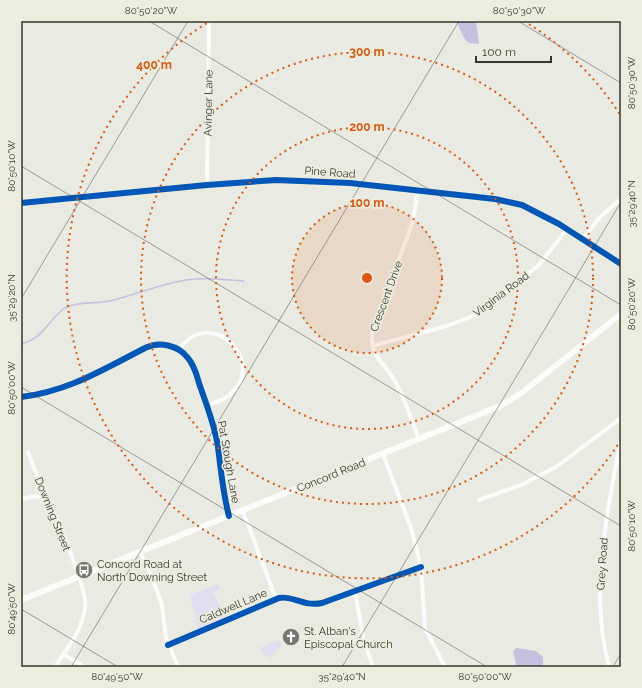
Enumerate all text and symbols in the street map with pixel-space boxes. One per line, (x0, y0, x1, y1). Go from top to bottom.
text: 80°50'20"W (125, 5, 178, 16)
text: 80°50'30"W (493, 5, 546, 16)
scale bar (476, 38, 551, 64)
text: 300 m (349, 45, 385, 59)
text: 100 m (482, 45, 516, 59)
text: 80°50'30"W (626, 56, 637, 109)
text: 400 m (136, 58, 172, 72)
street label: Avinger Lane (201, 69, 216, 136)
text: 200 m (349, 120, 385, 134)
text: 80°50'10"W (6, 140, 17, 192)
street label: Pine Road (304, 164, 356, 181)
text: 35°29'40"N (626, 180, 637, 228)
text: 100 m (350, 196, 384, 210)
street label: Crescent Drive (368, 258, 406, 333)
street label: Virginia Road (471, 269, 532, 320)
centre of rings (360, 271, 374, 285)
text: 35°29'20"N (6, 274, 17, 322)
text: 80°50'20"W (626, 277, 637, 330)
text: 80°50'00"W (6, 361, 17, 415)
street label: Pat Stough Lane (215, 420, 242, 505)
street label: Concord Road (295, 456, 368, 495)
street label: Downing Street (32, 475, 73, 553)
text: 80°50'10"W (626, 500, 637, 552)
street label: Grey Road (594, 537, 611, 591)
place label: Concord Road at North Downing Street (97, 558, 207, 584)
bus stop icon: Concord Road at North Downing Street (74, 560, 94, 580)
text: 80°49'50"W (6, 583, 17, 635)
street label: Caldwell Lane (197, 586, 270, 627)
place label: St. Alban's Episcopal Church (304, 625, 393, 651)
church icon: St. Alban's Episcopal Church (281, 627, 301, 647)
text: 80°49'50"W (91, 671, 143, 682)
text: 35°29'40"N (318, 671, 366, 682)
text: 80°50'00"W (458, 671, 512, 682)

